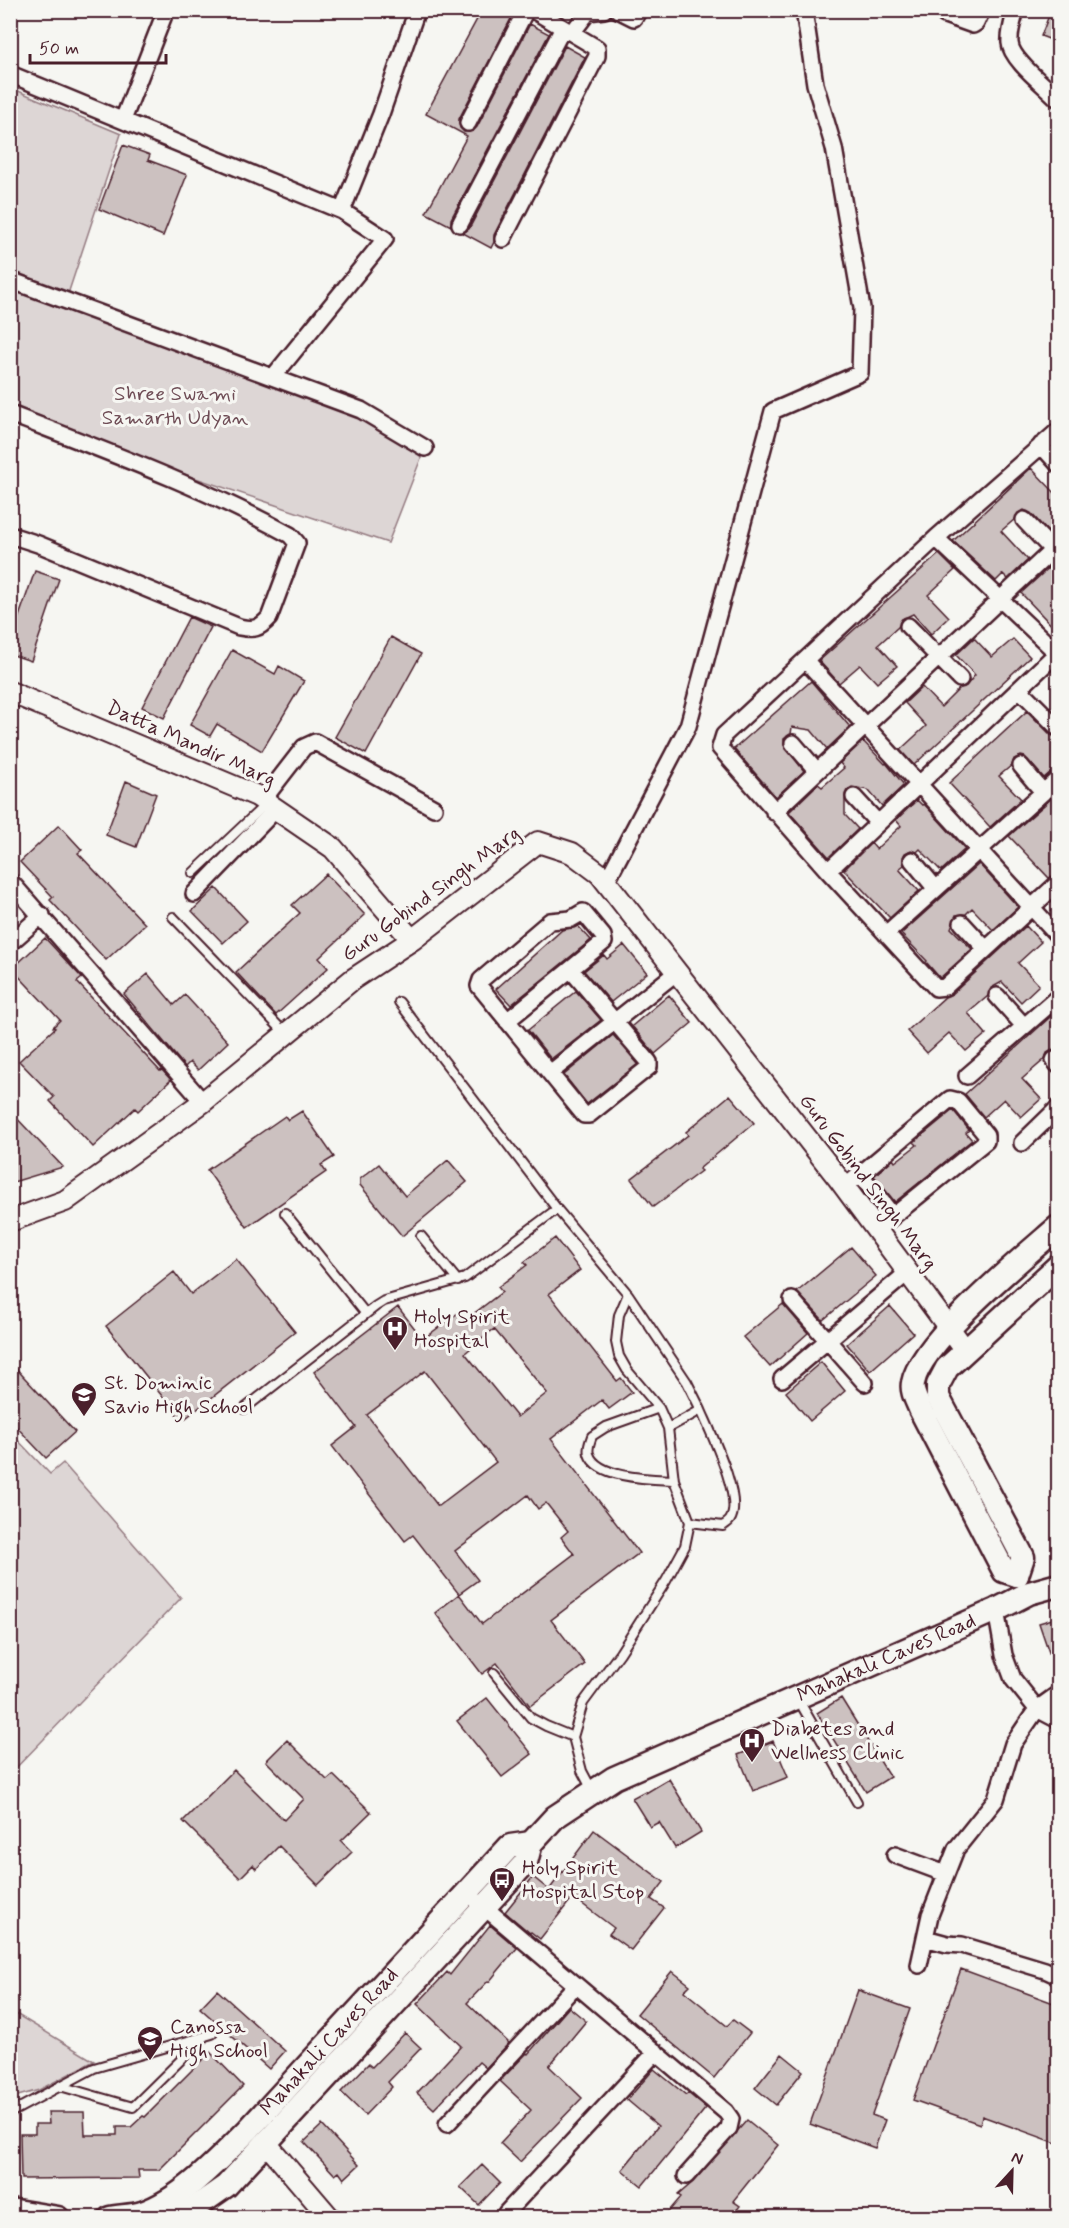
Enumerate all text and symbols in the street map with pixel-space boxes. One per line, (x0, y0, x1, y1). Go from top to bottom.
scale bar (30, 27, 166, 65)
text: 50 m (39, 37, 79, 61)
park label: Shree Swami Samarth Udyan (102, 380, 249, 432)
street label: Datta Mandir Marg (102, 694, 280, 794)
street label: Guru Gobind Singh Marg (336, 820, 527, 969)
street label: Guru Gobind Singh Marg (791, 1088, 944, 1277)
place label: Holy Spirit Hospital (414, 1303, 510, 1355)
hospital icon: Holy Spirit Hospital (380, 1314, 410, 1352)
place label: St. Dominic Savio High School (104, 1369, 253, 1423)
school or university icon: St. Dominic Savio High School (69, 1380, 99, 1418)
street label: Mahakali Caves Road (793, 1607, 980, 1710)
place label: Diabetes and Wellness Clinic (771, 1715, 905, 1767)
hospital icon: Diabetes and Wellness Clinic (737, 1726, 767, 1764)
place label: Holy Spirit Hospital Stop (522, 1854, 644, 1906)
bus stop icon: Holy Spirit Hospital Stop (487, 1865, 517, 1903)
street label: Mahakali Caves Road (254, 1962, 405, 2122)
place label: Canossa High School (170, 2013, 268, 2067)
school or university icon: Canossa High School (135, 2024, 165, 2062)
north arrow (982, 2141, 1042, 2201)
text: N (1008, 2147, 1026, 2170)

